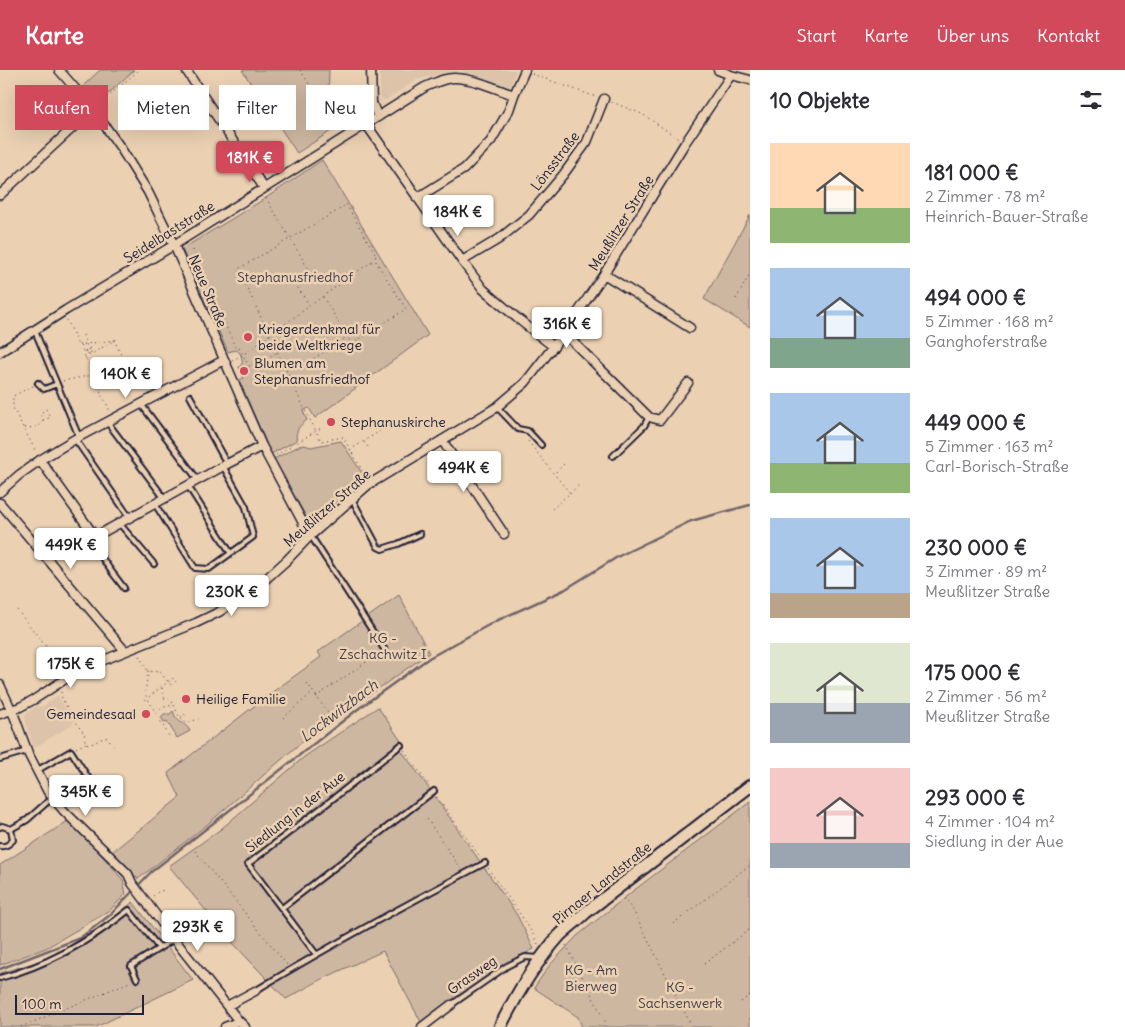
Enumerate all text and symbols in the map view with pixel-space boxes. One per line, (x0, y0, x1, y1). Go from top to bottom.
text: Karte (25, 20, 84, 50)
text: Start (797, 24, 836, 47)
text: Karte (864, 24, 909, 47)
text: Über uns (937, 24, 1009, 47)
text: Kontakt (1037, 24, 1100, 47)
chip: Kaufen (15, 85, 108, 130)
chip: Mieten (118, 85, 209, 130)
chip: Filter (219, 85, 296, 130)
chip: Neu (306, 85, 374, 130)
icon: filters (1077, 86, 1105, 114)
text: 10 Objekte (770, 87, 870, 114)
street label: Lönsstraße (527, 128, 583, 194)
pin: 181K € (209, 140, 291, 183)
text: 181K € (227, 147, 273, 167)
text: 181 000 € (925, 159, 1019, 186)
icon: home (810, 163, 870, 223)
street label: Meußlitzer Straße (584, 172, 658, 274)
text: 2 Zimmer · 78 m² (925, 186, 1046, 206)
pin: 184K € (417, 194, 499, 237)
street label: Seidelbaststraße (120, 197, 218, 267)
text: 184K € (434, 201, 482, 221)
text: Heinrich-Bauer-Straße (925, 206, 1088, 226)
street label: Neue Straße (185, 252, 231, 330)
park label: Stephanusfriedhof (237, 268, 353, 286)
text: 494 000 € (925, 284, 1026, 311)
icon: home (810, 288, 870, 348)
pin: 316K € (526, 306, 608, 349)
text: 5 Zimmer · 168 m² (925, 311, 1054, 331)
text: 316K € (543, 313, 591, 333)
place label: Kriegerdenkmal für beide Weltkriege (258, 320, 380, 354)
marker: Kriegerdenkmal für beide Weltkriege (242, 331, 254, 343)
text: Ganghoferstraße (925, 331, 1047, 351)
place label: Blumen am Stephanusfriedhof (254, 354, 370, 388)
pin: 140K € (85, 356, 167, 399)
text: 140K € (101, 363, 151, 383)
marker: Blumen am Stephanusfriedhof (238, 365, 250, 377)
text: 449 000 € (925, 409, 1026, 436)
place label: Stephanuskirche (341, 413, 446, 431)
icon: home (810, 413, 870, 473)
marker: Stephanuskirche (325, 416, 337, 428)
text: 5 Zimmer · 163 m² (925, 436, 1054, 456)
pin: 494K € (423, 450, 505, 493)
text: Carl-Borisch-Straße (925, 456, 1069, 476)
text: 494K € (438, 457, 490, 477)
street label: Meußlitzer Straße (280, 465, 374, 551)
pin: 449K € (30, 528, 112, 570)
text: 449K € (45, 534, 97, 554)
text: 230 000 € (925, 534, 1027, 561)
icon: home (810, 538, 870, 598)
text: 3 Zimmer · 89 m² (925, 561, 1047, 581)
pin: 230K € (191, 574, 273, 617)
text: 230K € (206, 581, 258, 601)
text: Meußlitzer Straße (925, 581, 1050, 601)
park label: KG - Zschachwitz I (339, 629, 427, 663)
pin: 175K € (30, 646, 112, 689)
text: 175K € (47, 653, 95, 673)
text: 175 000 € (925, 659, 1021, 686)
icon: home (810, 663, 870, 723)
water label: Lockwitzbach (296, 675, 381, 746)
text: 2 Zimmer · 56 m² (925, 686, 1047, 706)
place label: Heilige Familie (196, 690, 286, 708)
marker: Heilige Familie (180, 693, 192, 705)
place label: Gemeindesaal (46, 705, 136, 723)
text: Meußlitzer Straße (925, 706, 1050, 726)
marker: Gemeindesaal (140, 708, 152, 720)
street label: Siedlung in der Aue (242, 768, 348, 856)
pin: 345K € (45, 774, 127, 817)
text: 345K € (60, 781, 112, 801)
text: 293 000 € (925, 784, 1025, 811)
icon: home (810, 788, 870, 848)
text: 4 Zimmer · 104 m² (925, 811, 1055, 831)
text: Siedlung in der Aue (925, 831, 1064, 851)
street label: Pirnaer Landstraße (549, 838, 655, 928)
pin: 293K € (157, 910, 239, 952)
text: 293K € (172, 916, 224, 936)
street label: Grasweg (444, 951, 500, 999)
park label: KG - Am Bierweg (565, 961, 617, 995)
park label: KG - Sachsenwerk (638, 978, 722, 1012)
scale bar (15, 992, 144, 1015)
text: 100 m (22, 995, 62, 1013)

